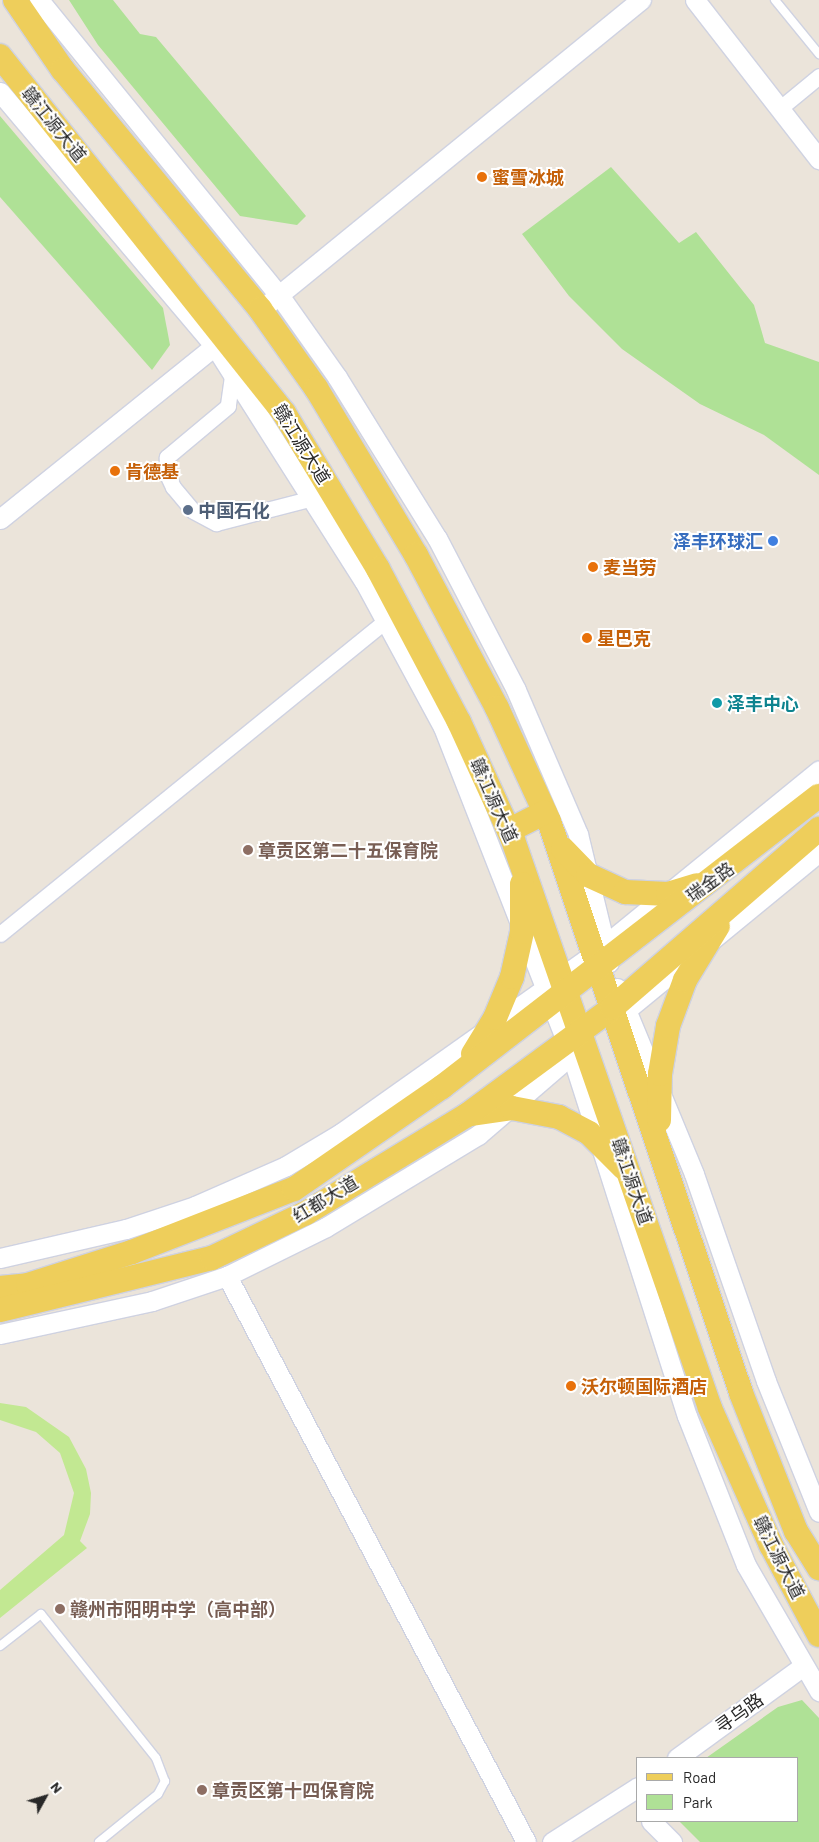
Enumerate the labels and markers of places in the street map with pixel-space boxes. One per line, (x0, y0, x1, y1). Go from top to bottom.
place label: 蜜雪冰城 (492, 166, 564, 188)
marker: 蜜雪冰城 (476, 171, 488, 183)
place label: 肯德基 (125, 460, 179, 482)
marker: 肯德基 (109, 465, 121, 477)
place label: 中国石化 (198, 499, 270, 521)
marker: 中国石化 (182, 504, 194, 516)
place label: 泽丰环球汇 (673, 530, 763, 552)
marker: 泽丰环球汇 (767, 535, 779, 547)
place label: 麦当劳 (603, 556, 657, 578)
marker: 麦当劳 (587, 561, 599, 573)
place label: 星巴克 (597, 627, 651, 649)
marker: 星巴克 (581, 632, 593, 644)
place label: 泽丰中心 (727, 692, 799, 714)
marker: 泽丰中心 (711, 697, 723, 709)
place label: 章贡区第二十五保育院 (258, 839, 438, 861)
marker: 章贡区第二十五保育院 (242, 844, 254, 856)
place label: 沃尔顿国际酒店 (581, 1375, 707, 1397)
marker: 沃尔顿国际酒店 (565, 1380, 577, 1392)
place label: 赣州市阳明中学（高中部） (70, 1598, 286, 1620)
marker: 赣州市阳明中学（高中部） (54, 1603, 66, 1615)
place label: 章贡区第十四保育院 (212, 1779, 374, 1801)
marker: 章贡区第十四保育院 (196, 1784, 208, 1796)

